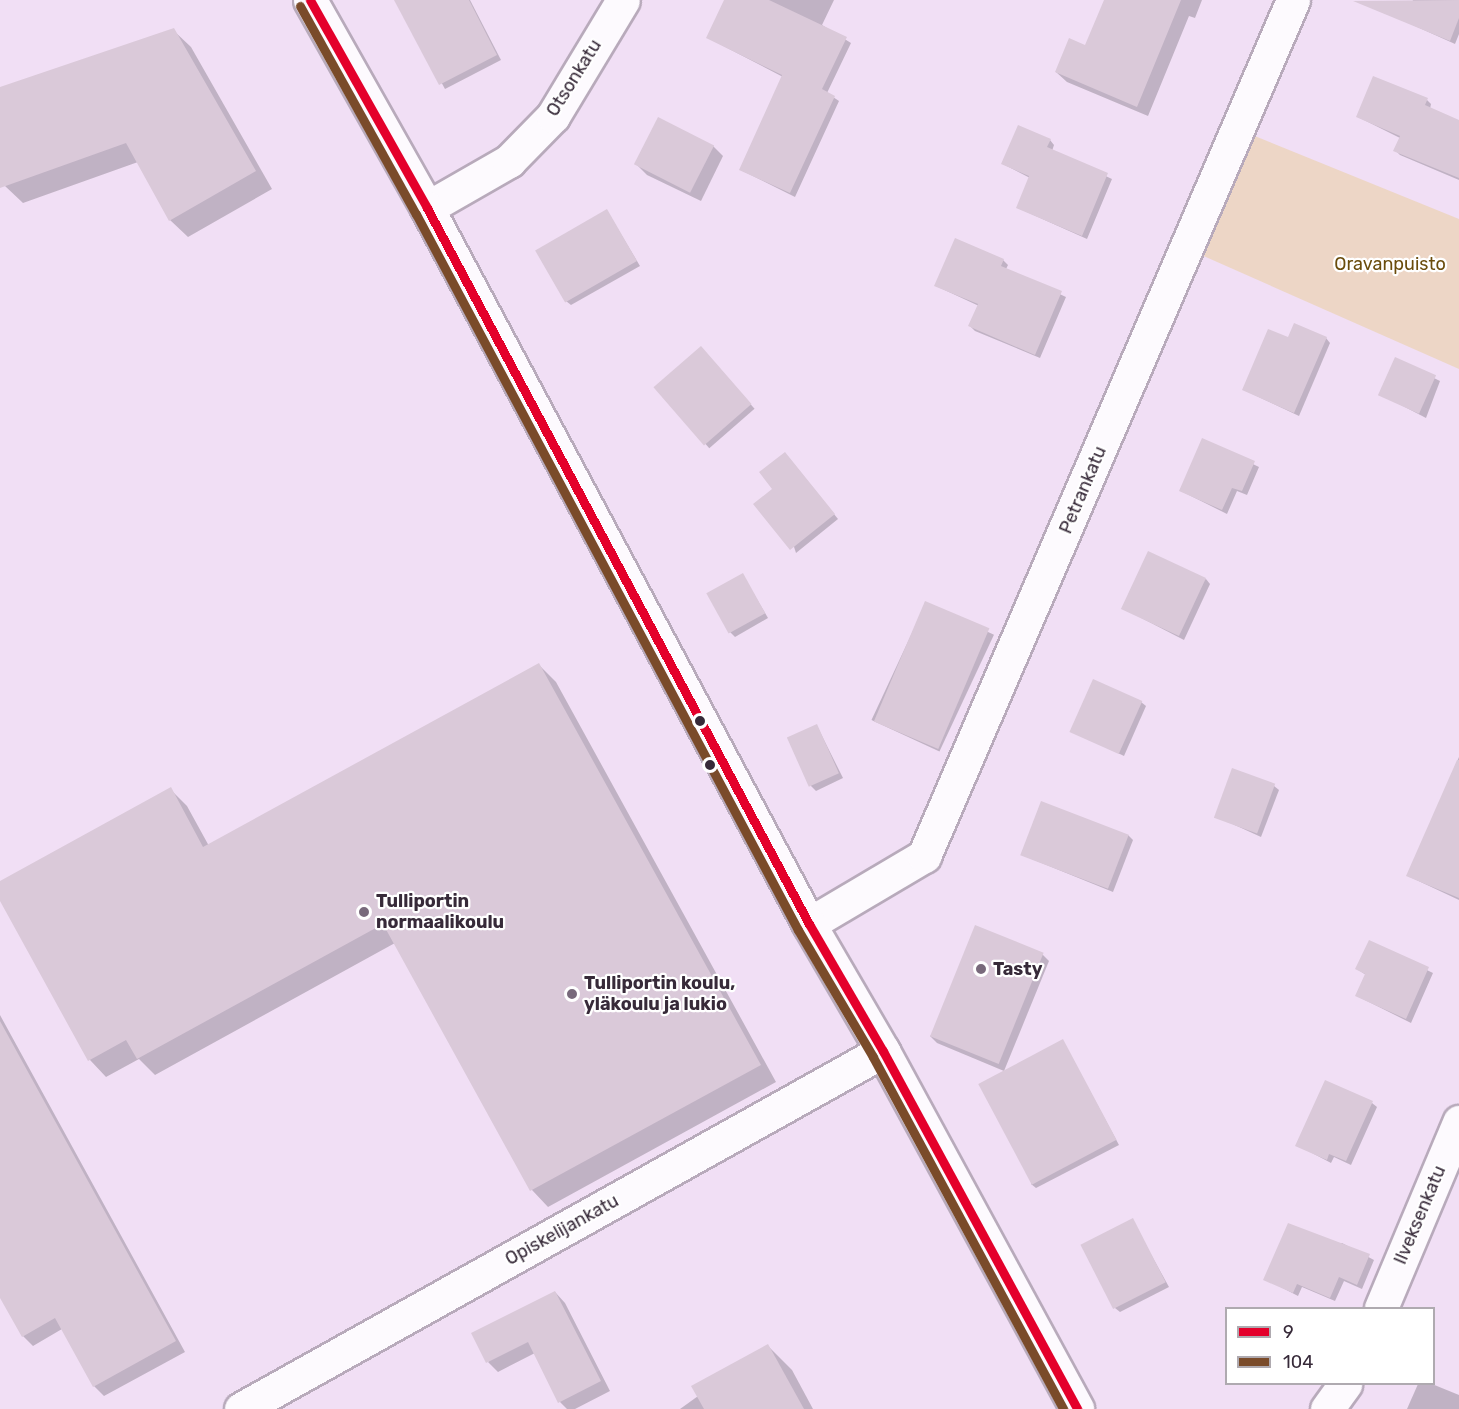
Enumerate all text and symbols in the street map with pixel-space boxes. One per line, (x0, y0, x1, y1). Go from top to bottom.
street label: Otsonkatu (542, 36, 606, 120)
park label: Oravanpuisto (1334, 253, 1446, 275)
street label: Petrankatu (1055, 443, 1111, 537)
unlabelled marker (694, 715, 706, 727)
unlabelled marker (704, 759, 716, 771)
place label: Tulliportin normaalikoulu (376, 891, 504, 934)
marker: Tulliportin normaalikoulu (357, 905, 371, 919)
place label: Tasty (993, 958, 1042, 980)
marker: Tasty (974, 962, 988, 976)
place label: Tulliportin koulu, yläkoulu ja lukio (584, 973, 735, 1016)
marker: Tulliportin koulu, yläkoulu ja lukio (565, 987, 579, 1001)
street label: Ilveksenkatu (1390, 1162, 1450, 1268)
street label: Opiskelijankatu (502, 1190, 622, 1270)
legend (1225, 1307, 1435, 1385)
text: 9 (1283, 1321, 1294, 1343)
text: 104 (1283, 1351, 1313, 1373)

